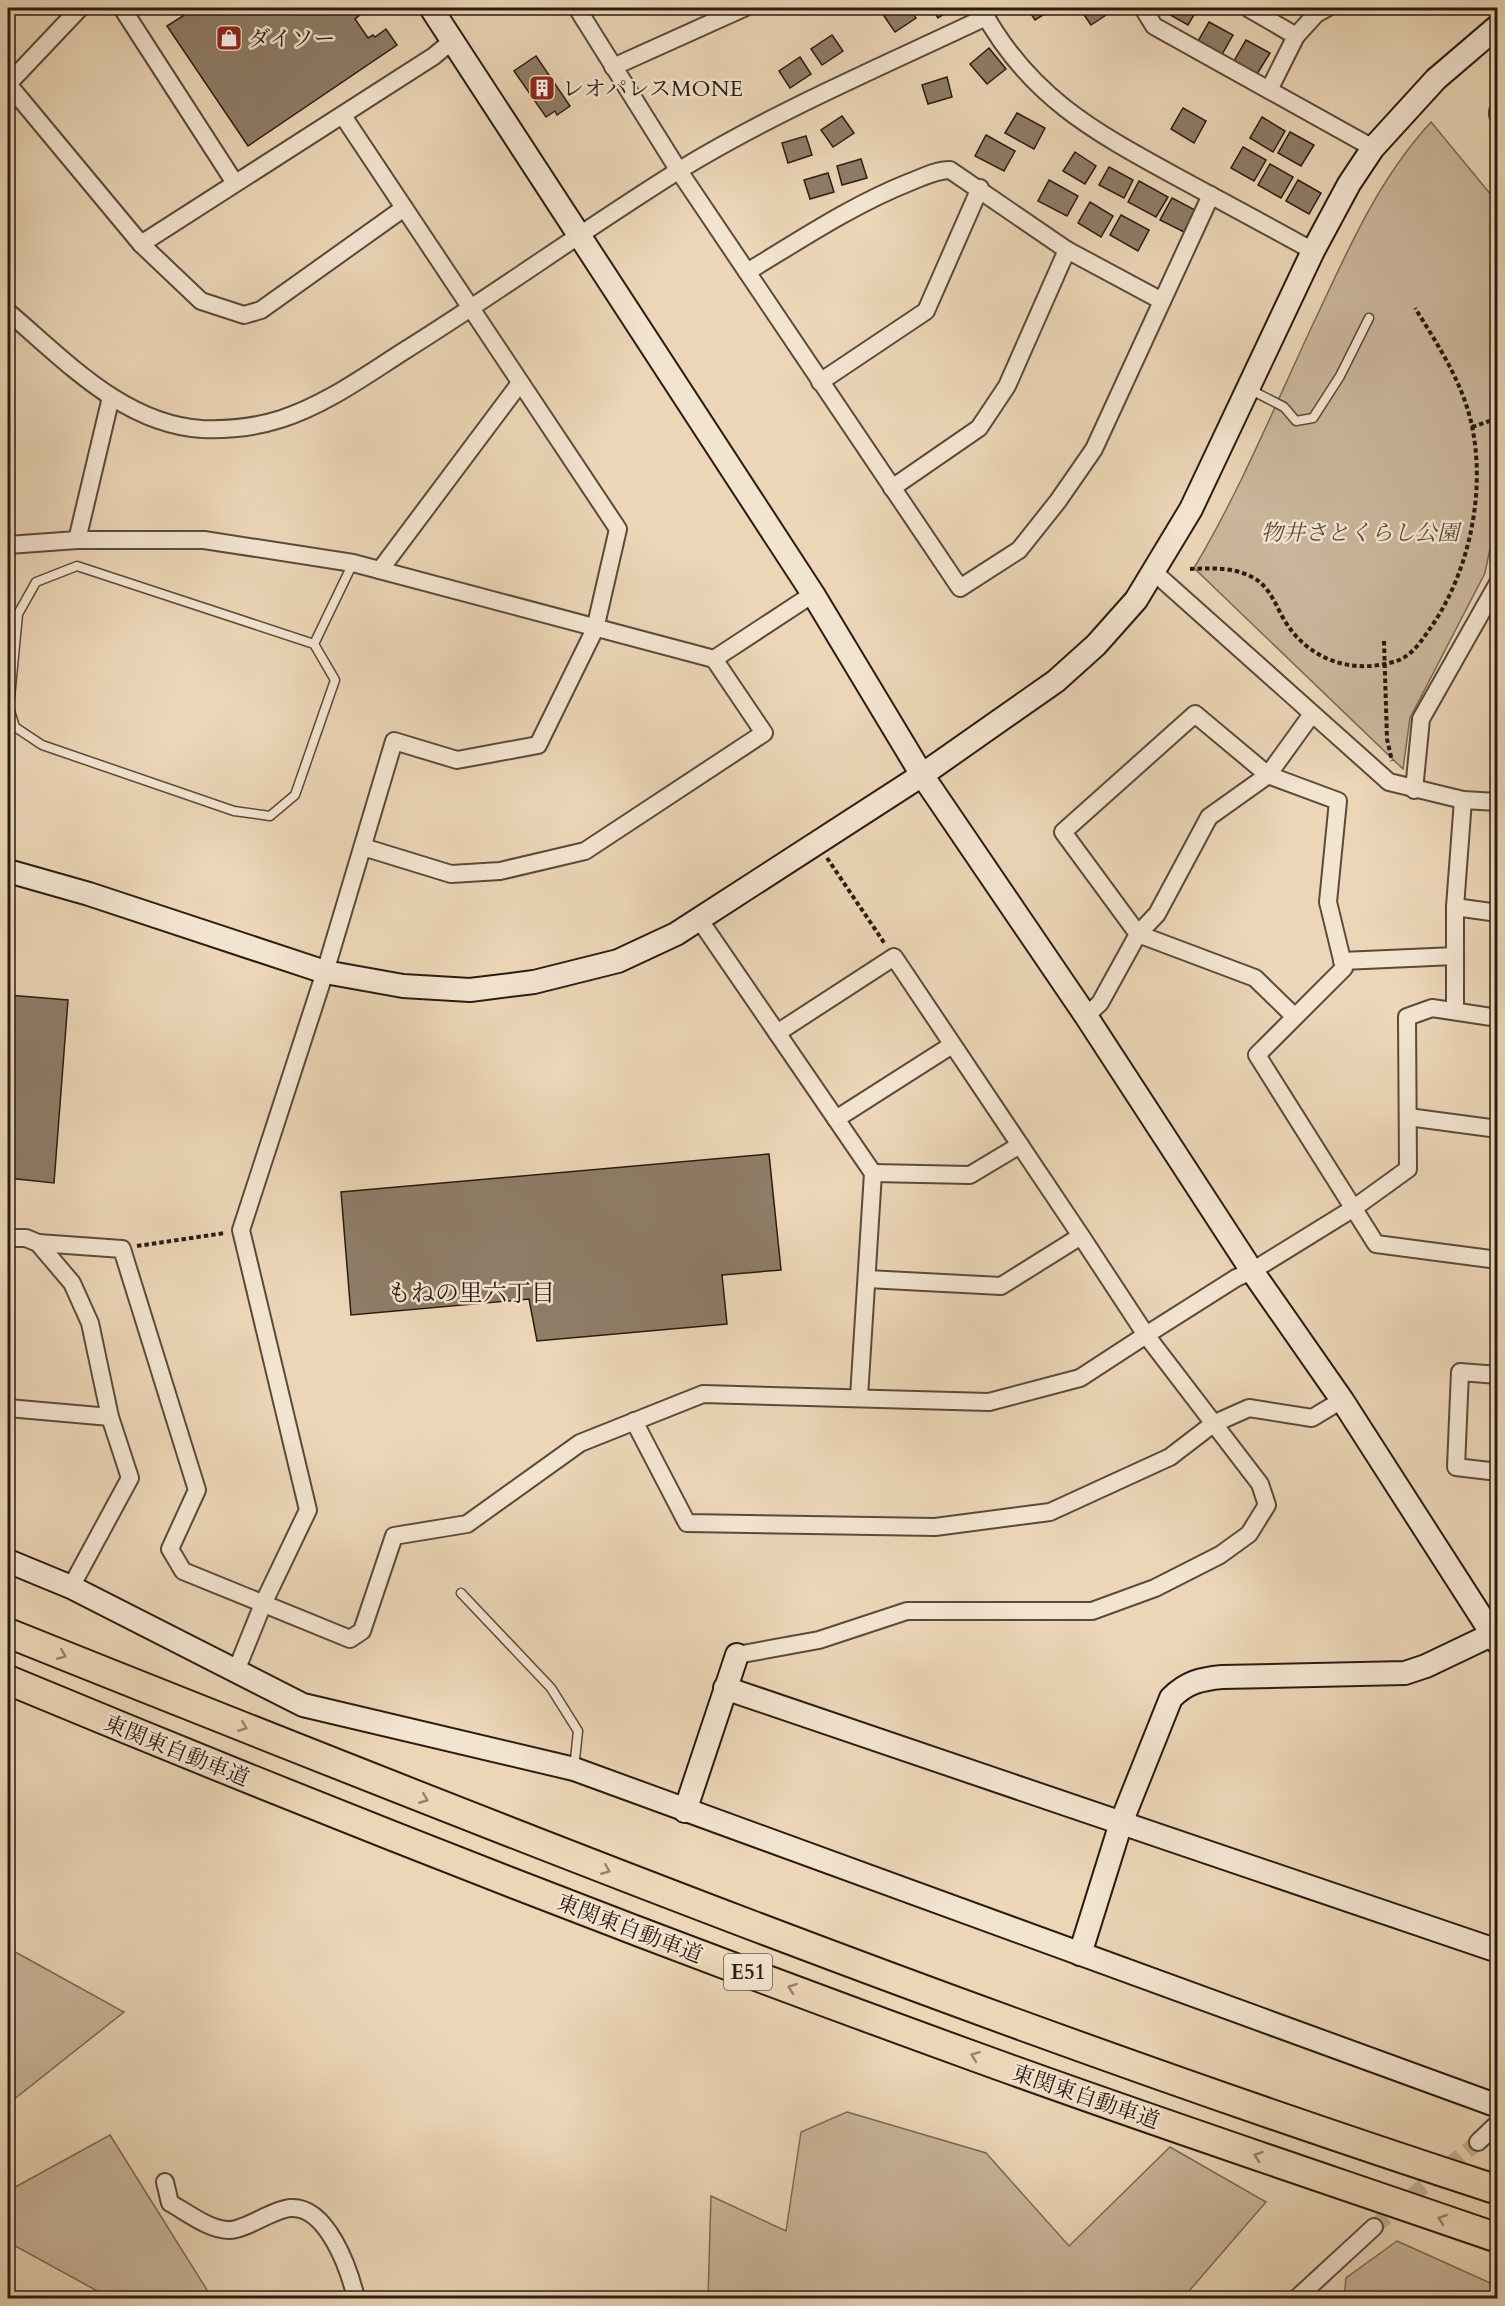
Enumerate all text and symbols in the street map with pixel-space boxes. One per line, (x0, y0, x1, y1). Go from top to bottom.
shop icon: ダイソー (214, 23, 244, 53)
place label: ダイソー (248, 24, 336, 54)
building icon: レオパレスMONE (527, 73, 557, 103)
place label: レオパレスMONE (562, 74, 743, 104)
park label: 物井さとくらし公園 (1261, 518, 1462, 548)
district label: もねの里六丁目 (387, 1277, 555, 1310)
one-way arrow (56, 1648, 67, 1660)
street label: 東関東自動車道 (100, 1708, 254, 1794)
one-way arrow (237, 1720, 248, 1732)
one-way arrow (418, 1792, 429, 1804)
one-way arrow (600, 1863, 610, 1876)
street label: 東関東自動車道 (552, 1887, 707, 1971)
road number: E51 (724, 1954, 772, 1990)
one-way arrow (787, 1983, 798, 1996)
one-way arrow (970, 2051, 981, 2064)
street label: 東関東自動車道 (1008, 2058, 1163, 2136)
one-way arrow (1253, 2150, 1264, 2163)
one-way arrow (1437, 2214, 1448, 2226)

